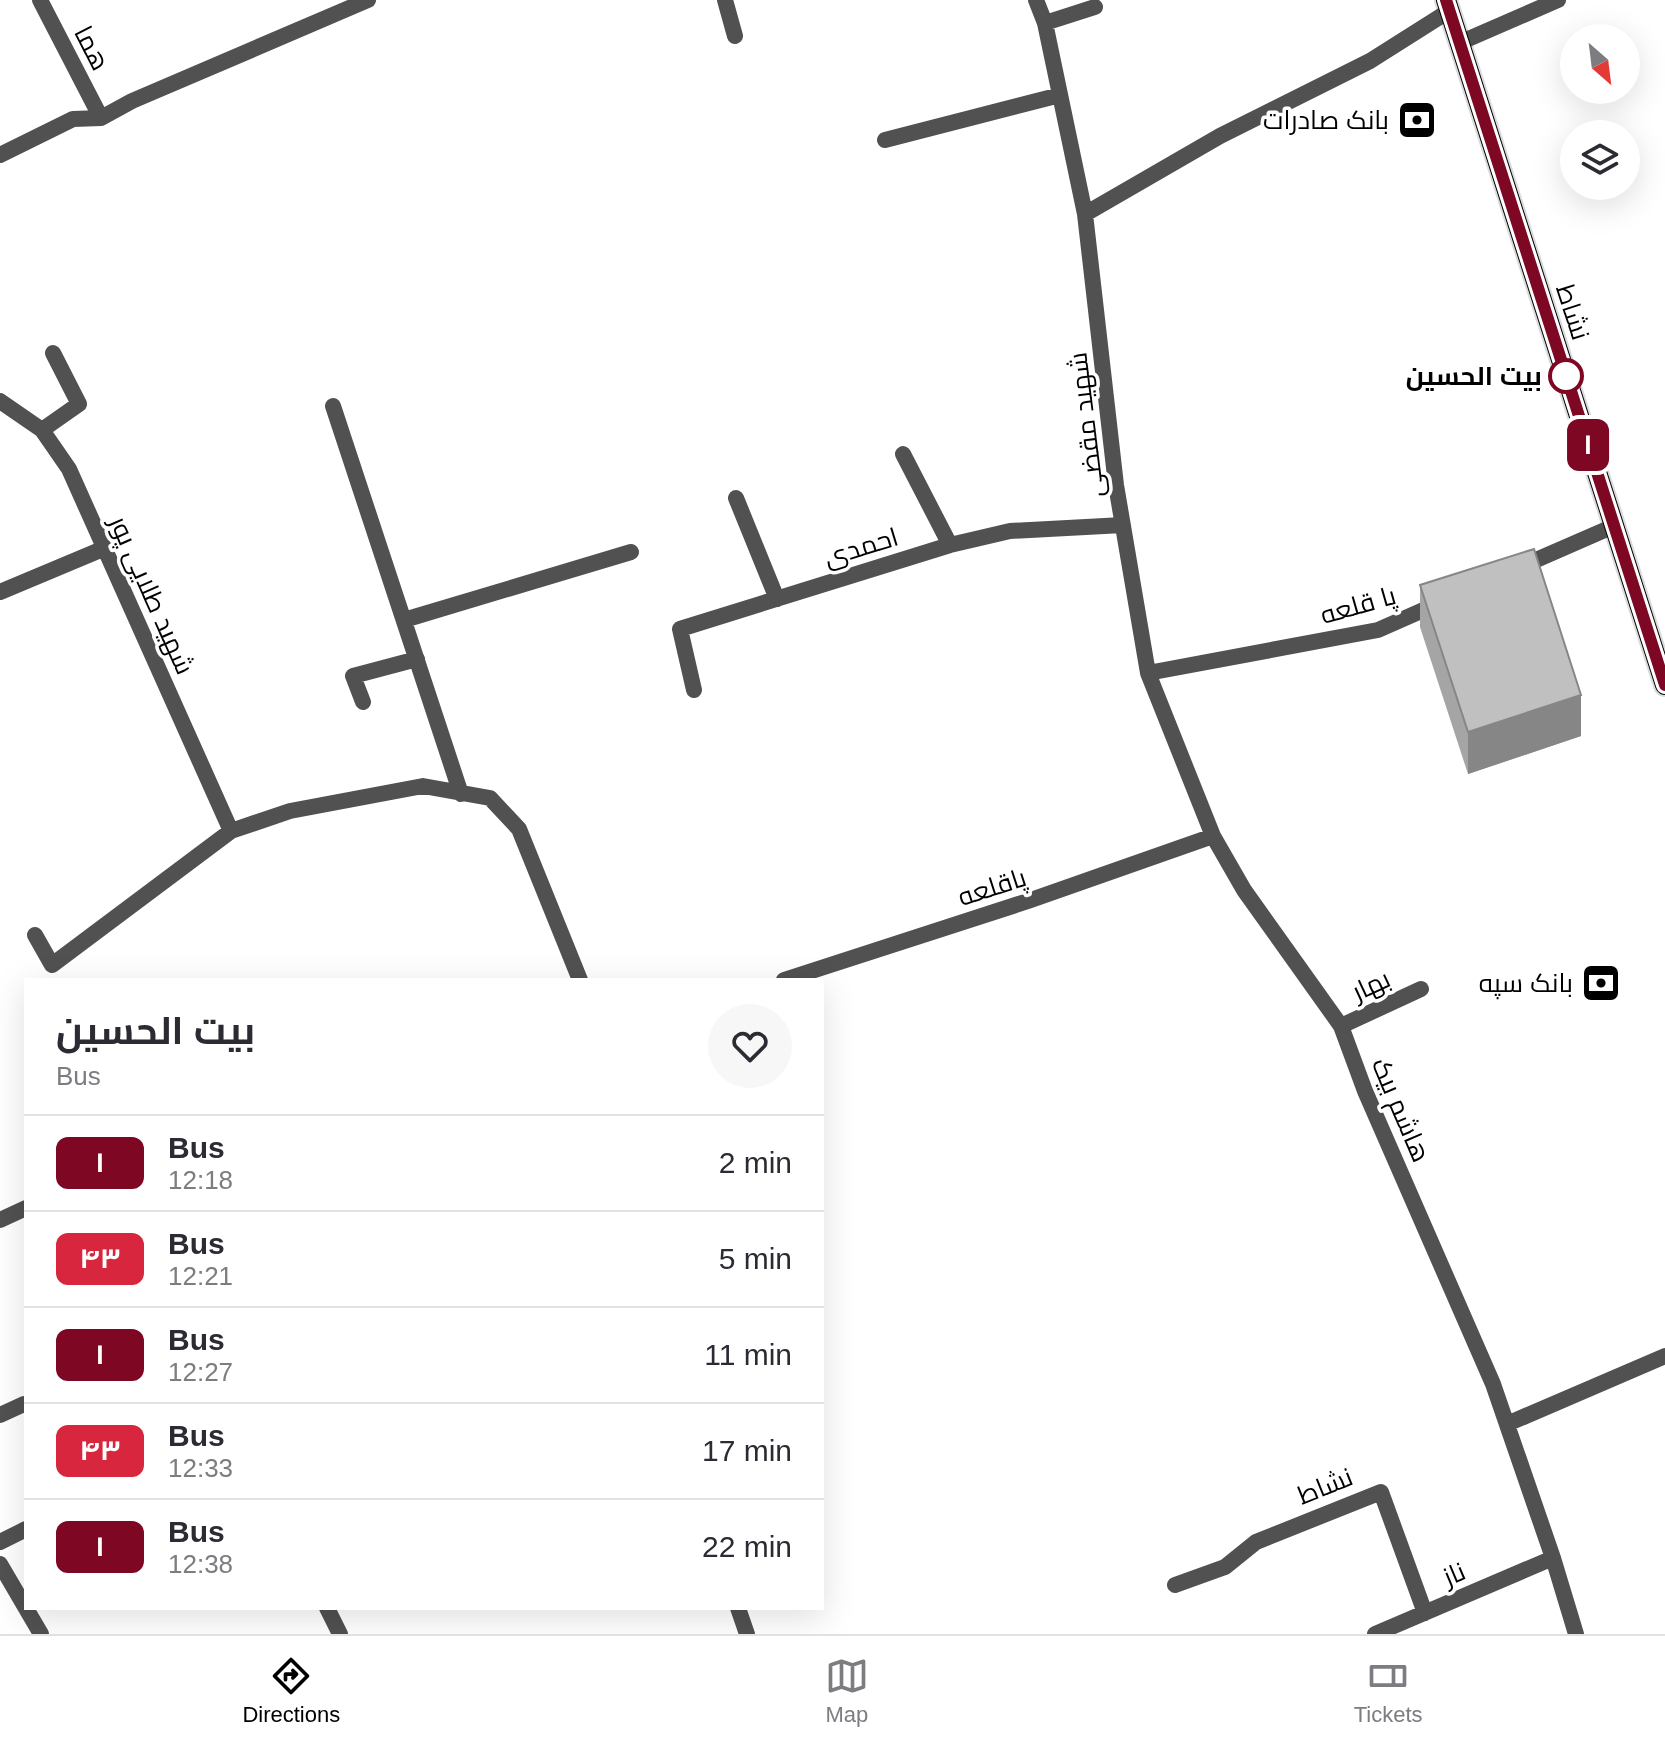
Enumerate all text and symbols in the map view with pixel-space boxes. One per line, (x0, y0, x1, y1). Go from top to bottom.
street label: هما (68, 21, 116, 75)
north arrow (1560, 24, 1640, 104)
map controls (1560, 24, 1640, 200)
bank icon: بانک صادرات (1396, 99, 1438, 141)
place label: بانک صادرات (1263, 105, 1389, 135)
button: layers (1560, 120, 1640, 200)
street label: نشاط (1550, 280, 1596, 344)
street label: شهید مقضی (1062, 351, 1111, 499)
marker: بیت الحسین (1549, 359, 1583, 393)
place label: بیت الحسین (1406, 361, 1542, 392)
line badge: ۱ (1562, 419, 1614, 471)
text: ۱ (1583, 429, 1593, 460)
street label: شهید طلایی پور (101, 509, 200, 680)
street label: احمدی (820, 522, 902, 572)
street label: پا قلعه (1317, 580, 1400, 632)
street label: پاقلعه (954, 862, 1031, 914)
bank icon: بانک سپه (1580, 962, 1622, 1004)
street label: بهار (1345, 963, 1395, 1009)
place label: بانک سپه (1479, 968, 1573, 1000)
button: heart (708, 1004, 792, 1088)
text: بیت الحسین (56, 1010, 255, 1052)
street label: هاشم بیک (1363, 1053, 1436, 1168)
text: Bus (56, 1061, 101, 1091)
text: Bus (168, 1131, 225, 1164)
text: 2 min (719, 1146, 792, 1179)
text: ۱ (95, 1147, 105, 1178)
text: 12:18 (168, 1165, 233, 1195)
text: Bus (168, 1227, 225, 1260)
text: 5 min (719, 1242, 792, 1275)
text: ۴۳ (79, 1243, 121, 1274)
text: 12:21 (168, 1261, 233, 1291)
text: Bus (168, 1323, 225, 1356)
text: 11 min (704, 1338, 792, 1371)
text: ۱ (95, 1339, 105, 1370)
text: 12:27 (168, 1357, 233, 1387)
text: Bus (168, 1419, 225, 1452)
text: 17 min (702, 1434, 792, 1467)
text: ۴۳ (79, 1435, 121, 1466)
text: 12:33 (168, 1453, 233, 1483)
street label: نشاط (1293, 1461, 1357, 1511)
text: Bus (168, 1515, 225, 1548)
text: 22 min (702, 1530, 792, 1563)
text: ۱ (95, 1531, 105, 1562)
text: 12:38 (168, 1549, 233, 1579)
street label: ناز (1436, 1556, 1470, 1593)
tab: Directions (242, 1654, 340, 1728)
tab: Map (825, 1654, 869, 1728)
tab: Tickets (1354, 1654, 1423, 1728)

